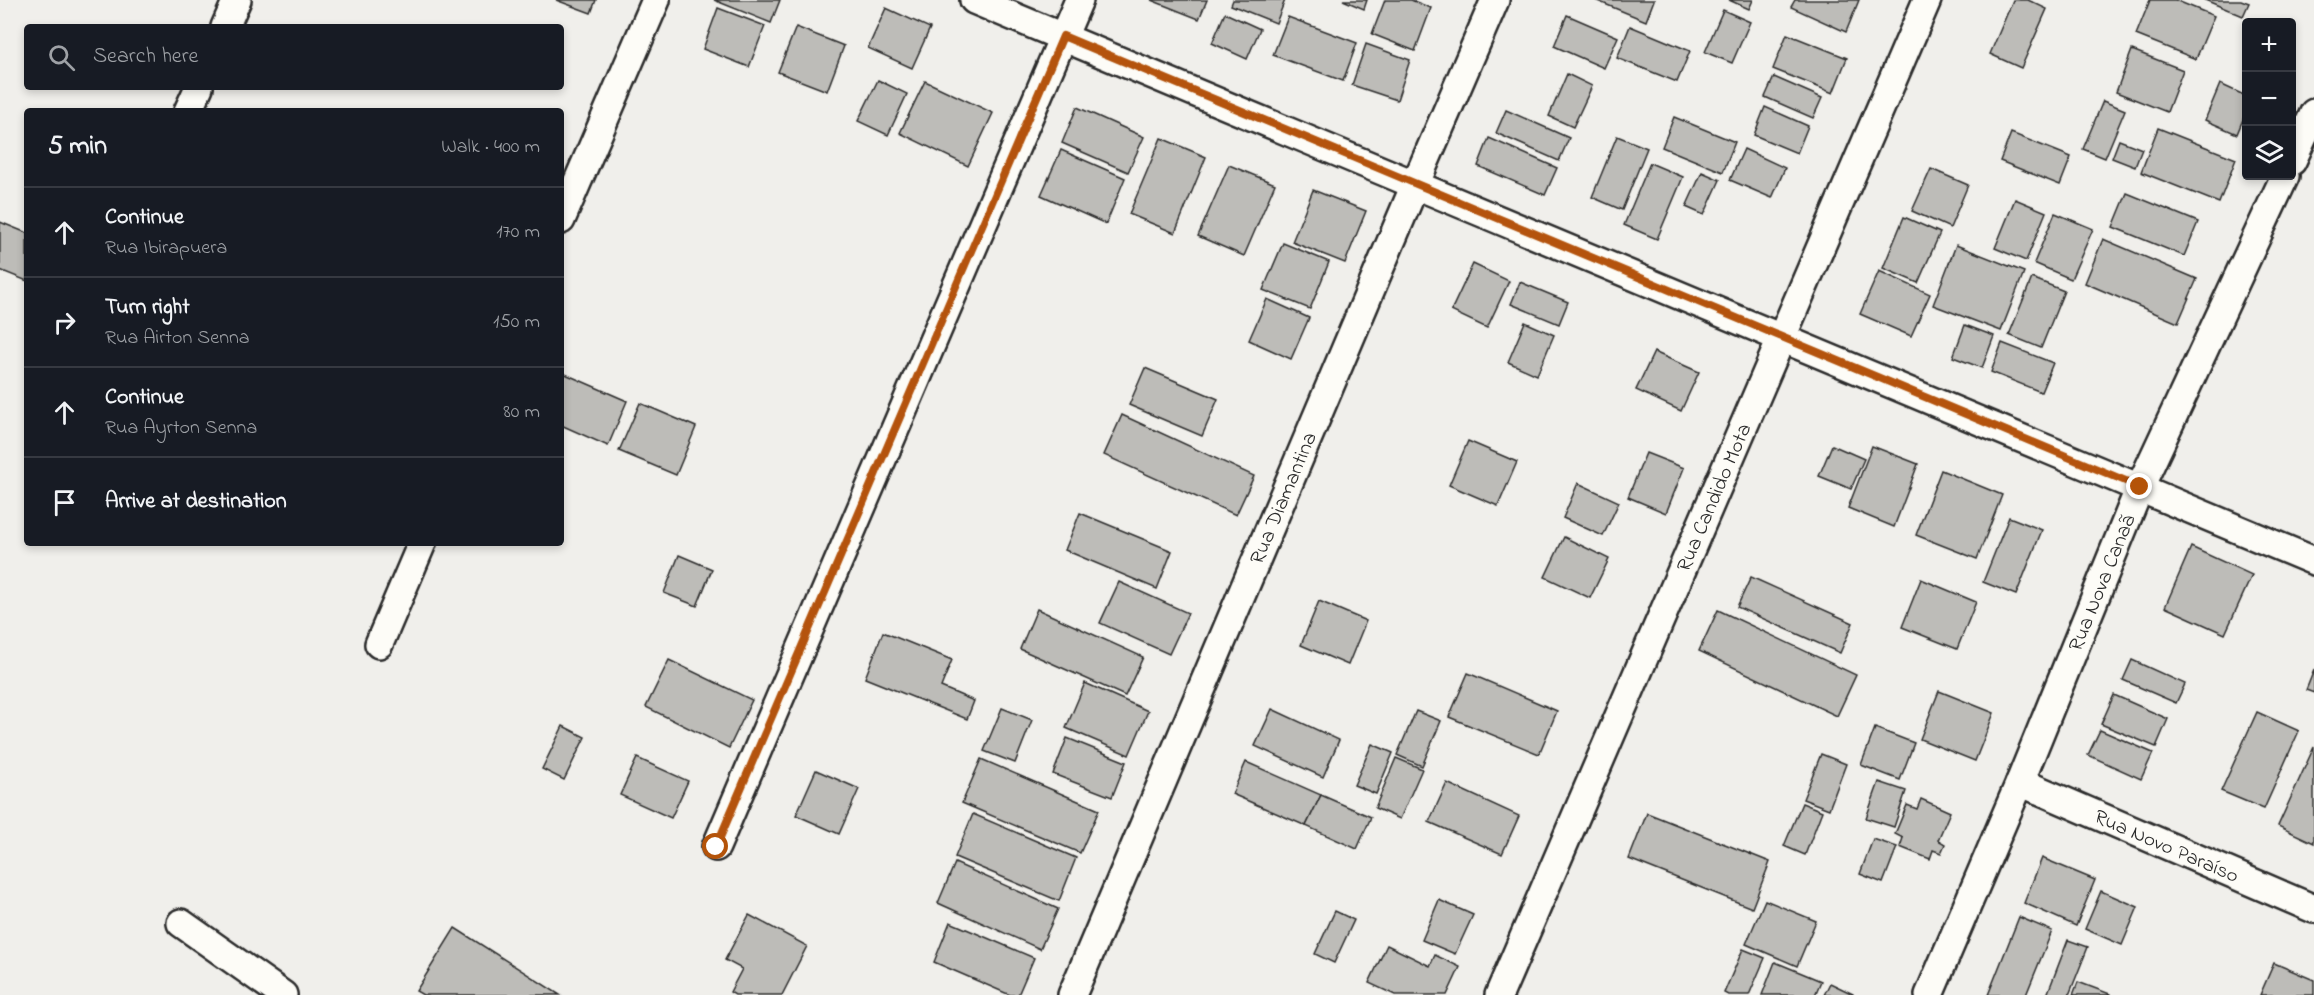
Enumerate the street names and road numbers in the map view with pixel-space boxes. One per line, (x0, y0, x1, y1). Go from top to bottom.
street label: Rua Candido Mota (1670, 419, 1760, 577)
street label: Rua Diamantina (1243, 428, 1326, 569)
street label: Rua Nova Canaã (2062, 510, 2144, 656)
street label: Rua Novo Paraíso (2089, 803, 2243, 892)

